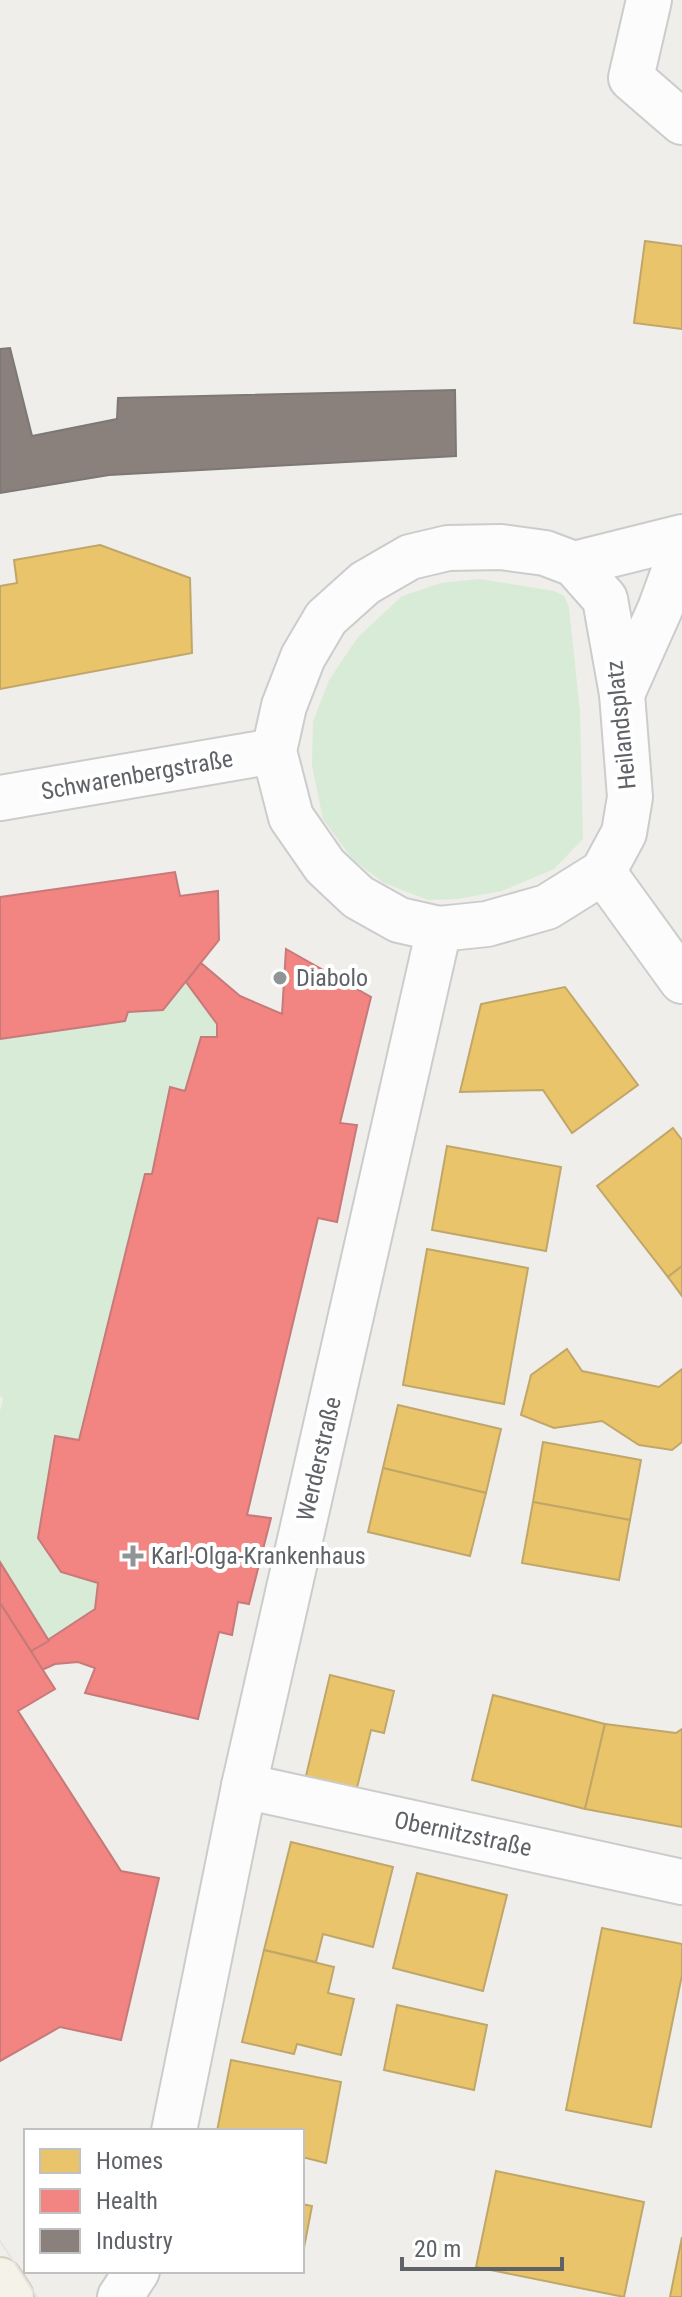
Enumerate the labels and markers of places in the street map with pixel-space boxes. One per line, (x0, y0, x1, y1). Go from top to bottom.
place label: Diabolo (296, 964, 368, 992)
marker: Diabolo (271, 969, 289, 987)
place label: Karl-Olga-Krankenhaus (151, 1542, 366, 1570)
marker: Karl-Olga-Krankenhaus (122, 1545, 144, 1567)

